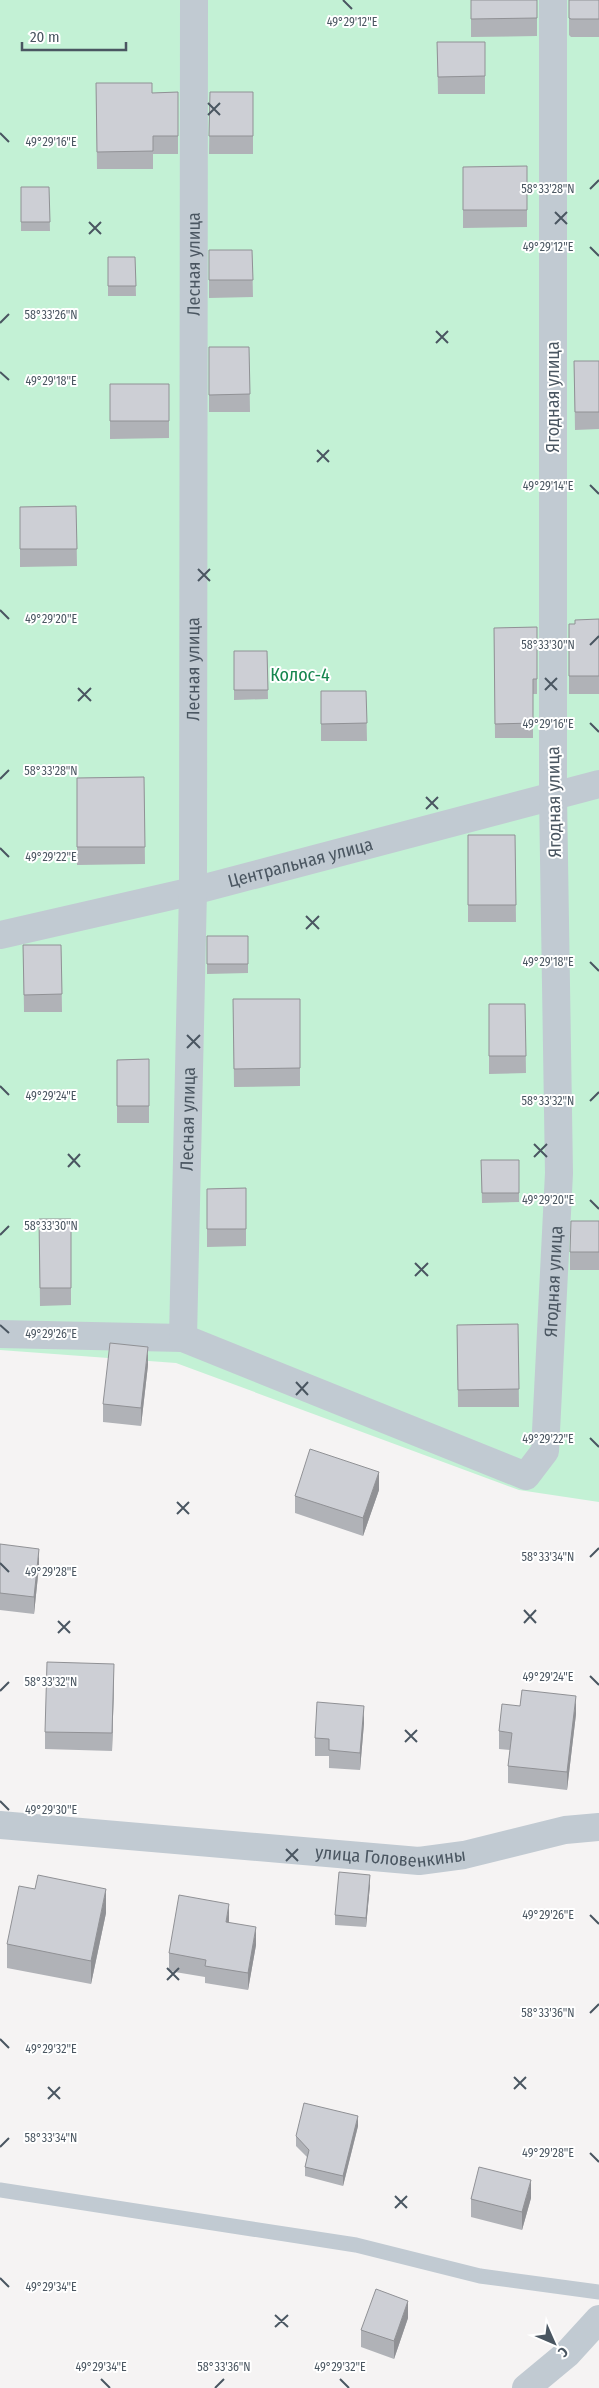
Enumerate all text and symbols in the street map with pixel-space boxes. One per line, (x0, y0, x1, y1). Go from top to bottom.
text: 49°29'12"E (327, 15, 378, 29)
scale bar (22, 20, 126, 52)
text: 20 m (30, 28, 60, 46)
text: 49°29'16"E (25, 135, 77, 149)
text: 58°33'28"N (521, 182, 575, 196)
street label: Лесная улица (183, 212, 205, 316)
text: 49°29'12"E (523, 240, 574, 254)
text: 58°33'26"N (24, 308, 78, 322)
street label: Ягодная улица (542, 341, 564, 453)
text: 49°29'18"E (25, 374, 77, 388)
text: 49°29'14"E (523, 479, 574, 493)
text: 49°29'20"E (25, 612, 77, 626)
street label: Лесная улица (182, 617, 204, 721)
text: 58°33'30"N (521, 638, 575, 652)
park label: Колос-4 (270, 664, 330, 686)
text: 49°29'16"E (522, 717, 574, 731)
street label: Ягодная улица (542, 746, 566, 858)
text: 58°33'28"N (24, 764, 78, 778)
street label: Центральная улица (225, 833, 376, 892)
text: 49°29'22"E (25, 850, 77, 864)
text: 49°29'18"E (522, 955, 574, 969)
street label: Лесная улица (176, 1067, 200, 1171)
text: 49°29'24"E (26, 1089, 77, 1103)
text: 58°33'32"N (522, 1094, 574, 1108)
text: 49°29'20"E (522, 1193, 574, 1207)
text: 58°33'30"N (24, 1219, 78, 1233)
street label: Ягодная улица (540, 1225, 567, 1338)
text: 49°29'26"E (25, 1327, 77, 1341)
text: 49°29'22"E (522, 1432, 574, 1446)
text: 58°33'34"N (522, 1550, 574, 1564)
text: 49°29'28"E (25, 1565, 77, 1579)
text: 49°29'24"E (523, 1670, 574, 1684)
text: 58°33'32"N (25, 1675, 77, 1689)
text: 49°29'30"E (25, 1803, 77, 1817)
street label: улица Головенкины (314, 1841, 467, 1872)
text: 49°29'26"E (522, 1908, 574, 1922)
text: 58°33'36"N (521, 2006, 575, 2020)
text: 49°29'32"E (25, 2042, 77, 2056)
text: 58°33'34"N (25, 2131, 77, 2145)
text: 49°29'28"E (522, 2146, 574, 2160)
text: 49°29'34"E (25, 2280, 77, 2294)
north arrow (529, 2318, 579, 2368)
text: С (554, 2343, 571, 2361)
text: 49°29'34"E (75, 2360, 127, 2374)
text: 58°33'36"N (197, 2360, 251, 2374)
text: 49°29'32"E (314, 2360, 366, 2374)

